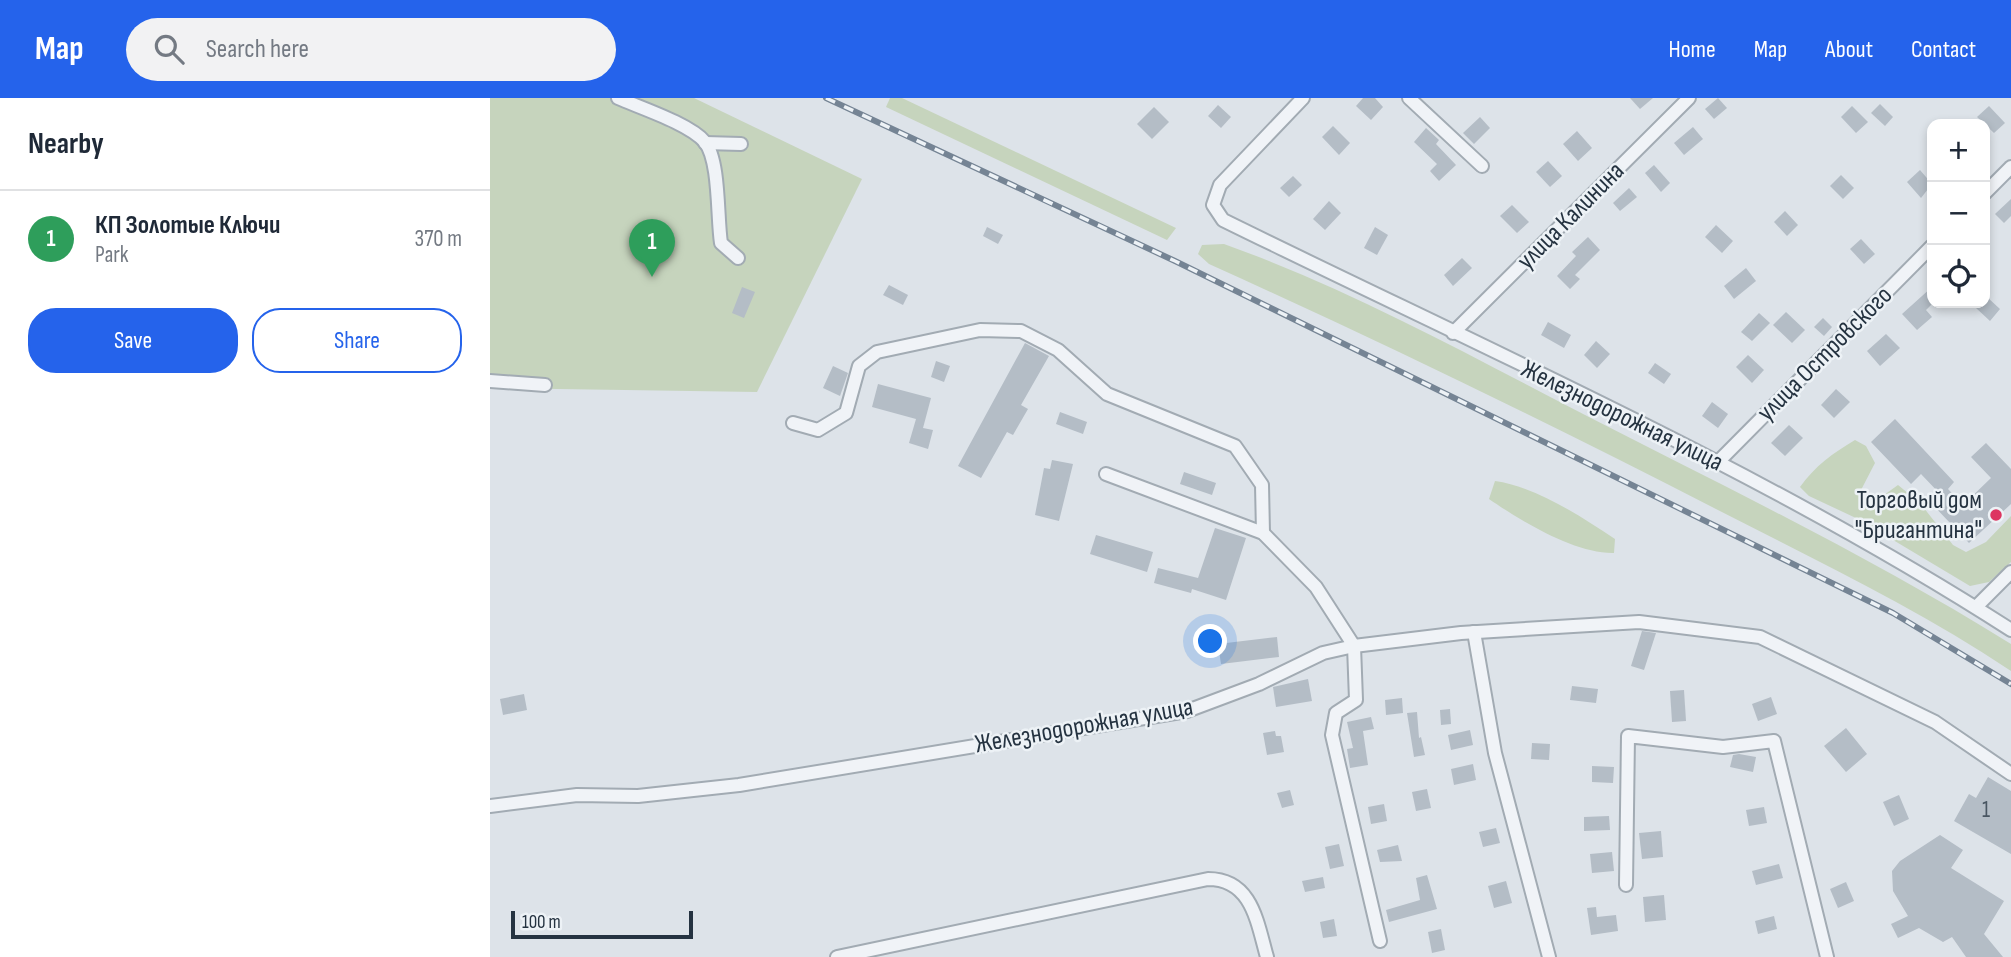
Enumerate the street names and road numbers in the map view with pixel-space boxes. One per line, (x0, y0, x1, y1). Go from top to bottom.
street label: улица Калинина (1511, 156, 1631, 276)
street label: улица Островского (1751, 280, 1899, 428)
street label: Железнодорожная улица (1516, 354, 1728, 478)
street label: Железнодорожная улица (973, 692, 1195, 760)

